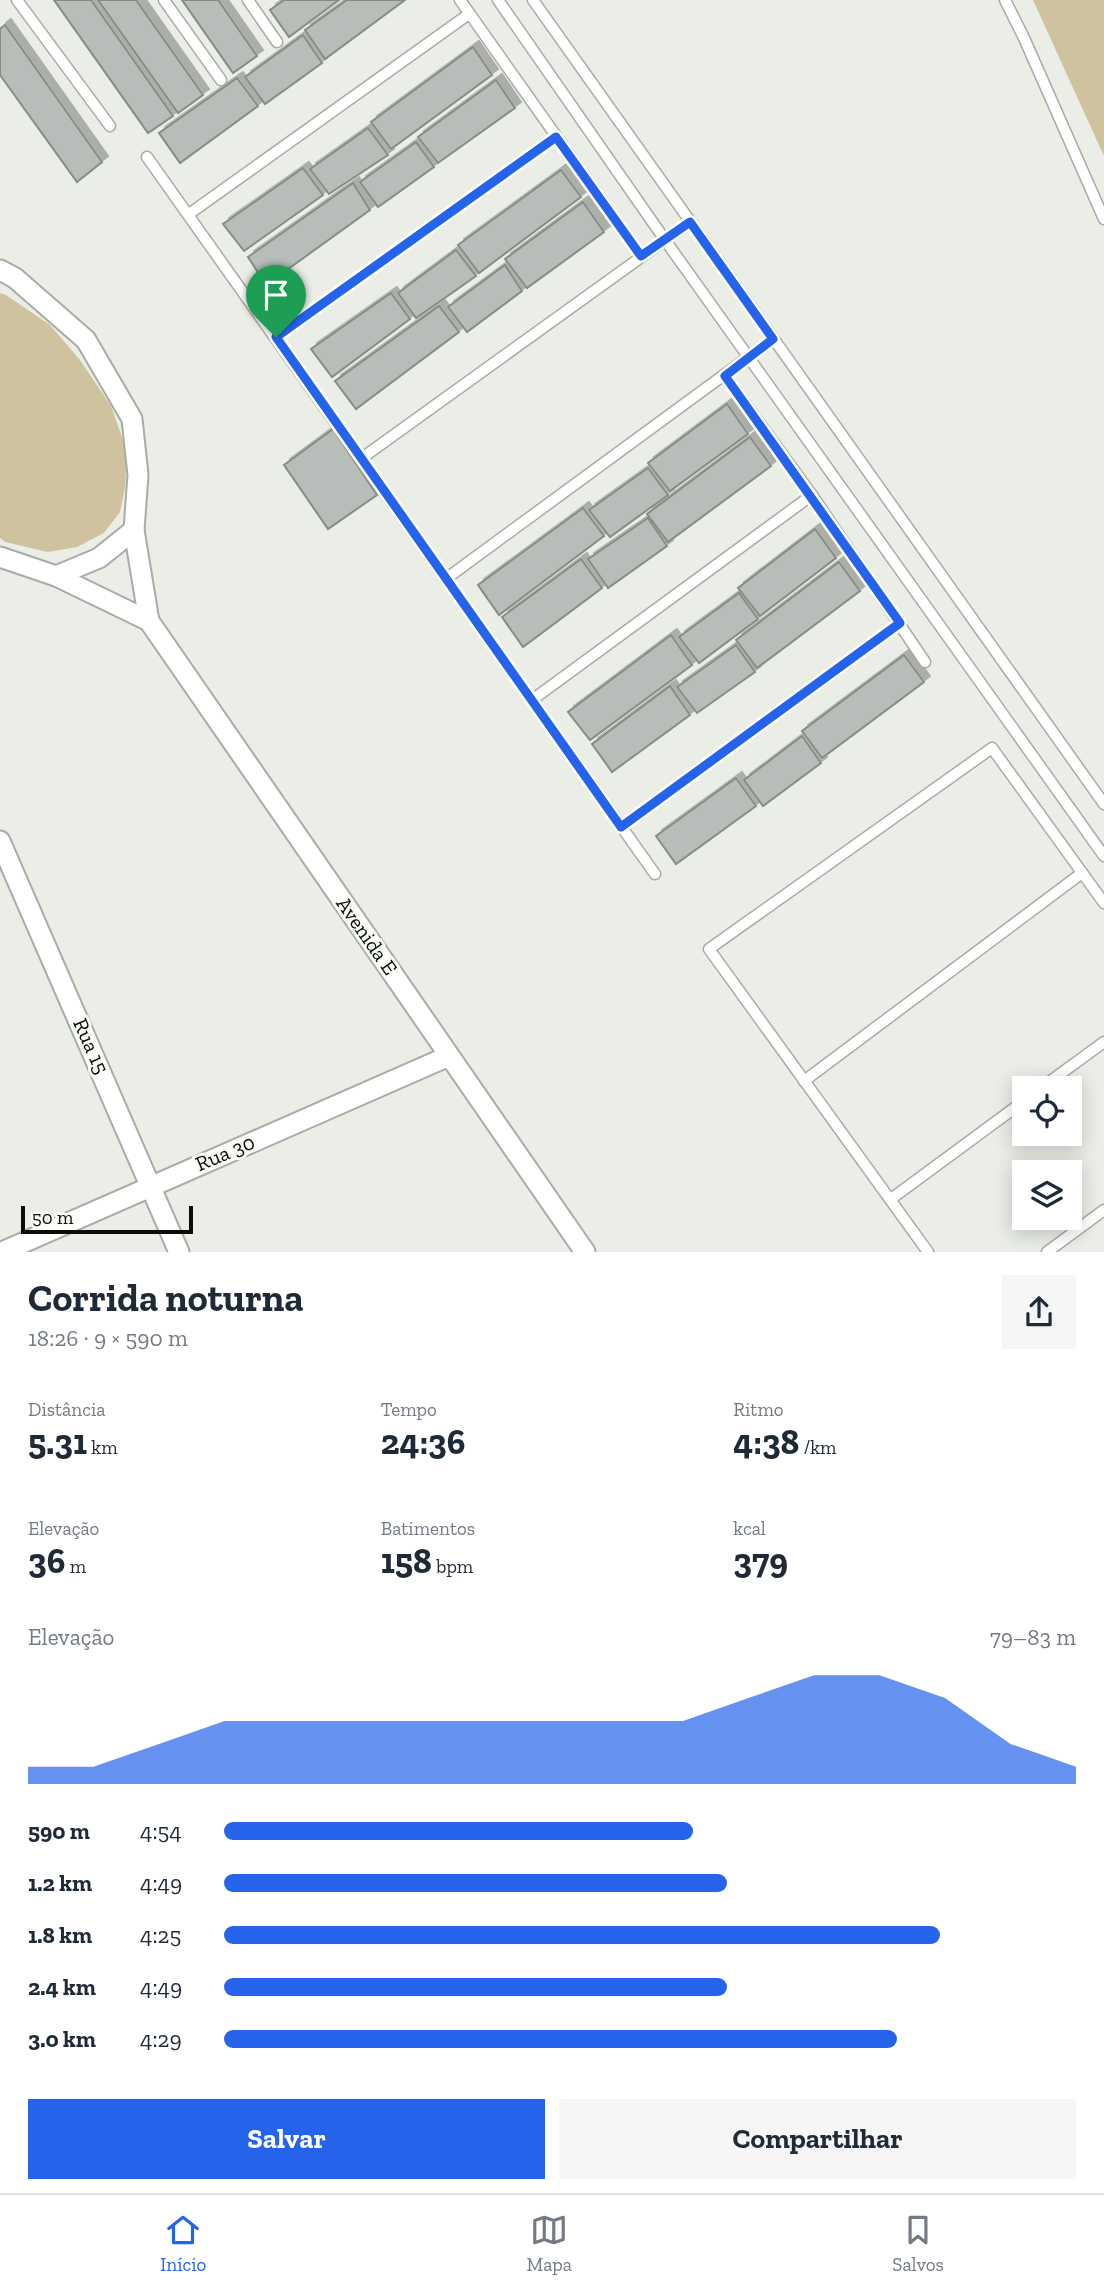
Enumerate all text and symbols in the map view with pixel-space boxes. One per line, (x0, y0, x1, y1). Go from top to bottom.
pin (246, 265, 306, 337)
icon: arrive (257, 276, 295, 314)
street label: Avenida E (331, 892, 403, 980)
street label: Rua 15 (68, 1014, 115, 1078)
map controls (1012, 1076, 1082, 1230)
button: locate (1012, 1076, 1082, 1146)
street label: Rua 30 (191, 1129, 258, 1176)
button: layers (1012, 1160, 1082, 1230)
scale bar (21, 1202, 192, 1234)
text: 50 m (32, 1206, 73, 1229)
text: Corrida noturna (28, 1275, 304, 1321)
button: share (1002, 1275, 1076, 1349)
text: 18:26 · 9 × 590 m (28, 1324, 188, 1352)
text: Distância (28, 1398, 105, 1421)
text: Tempo (381, 1398, 437, 1421)
text: Ritmo (733, 1398, 784, 1421)
text: 5.31 (28, 1421, 87, 1463)
text: 24:36 (381, 1421, 466, 1463)
text: 4:38 (733, 1421, 799, 1463)
text: km (87, 1436, 118, 1459)
text: /km (799, 1436, 837, 1459)
text: Elevação (28, 1517, 99, 1540)
text: Batimentos (381, 1517, 475, 1540)
text: kcal (733, 1517, 766, 1540)
text: 36 (28, 1540, 65, 1582)
text: 158 (381, 1540, 432, 1582)
text: 379 (733, 1540, 788, 1582)
text: m (65, 1555, 86, 1578)
text: bpm (432, 1555, 473, 1578)
text: Elevação (28, 1623, 114, 1651)
text: 79–83 m (990, 1623, 1076, 1651)
text: 590 m (28, 1817, 90, 1845)
text: 4:54 (140, 1817, 182, 1845)
text: 1.2 km (28, 1869, 92, 1897)
text: 4:49 (140, 1869, 182, 1897)
text: 1.8 km (28, 1921, 92, 1949)
text: 4:25 (140, 1921, 181, 1949)
text: 2.4 km (28, 1973, 96, 2001)
text: 4:49 (140, 1973, 182, 2001)
text: 3.0 km (28, 2025, 96, 2053)
text: 4:29 (140, 2025, 182, 2053)
button: Salvar (28, 2099, 545, 2179)
button: Compartilhar (559, 2099, 1076, 2179)
tab: Início (160, 2211, 206, 2276)
tab: Mapa (527, 2211, 572, 2276)
tab: Salvos (892, 2211, 944, 2276)

